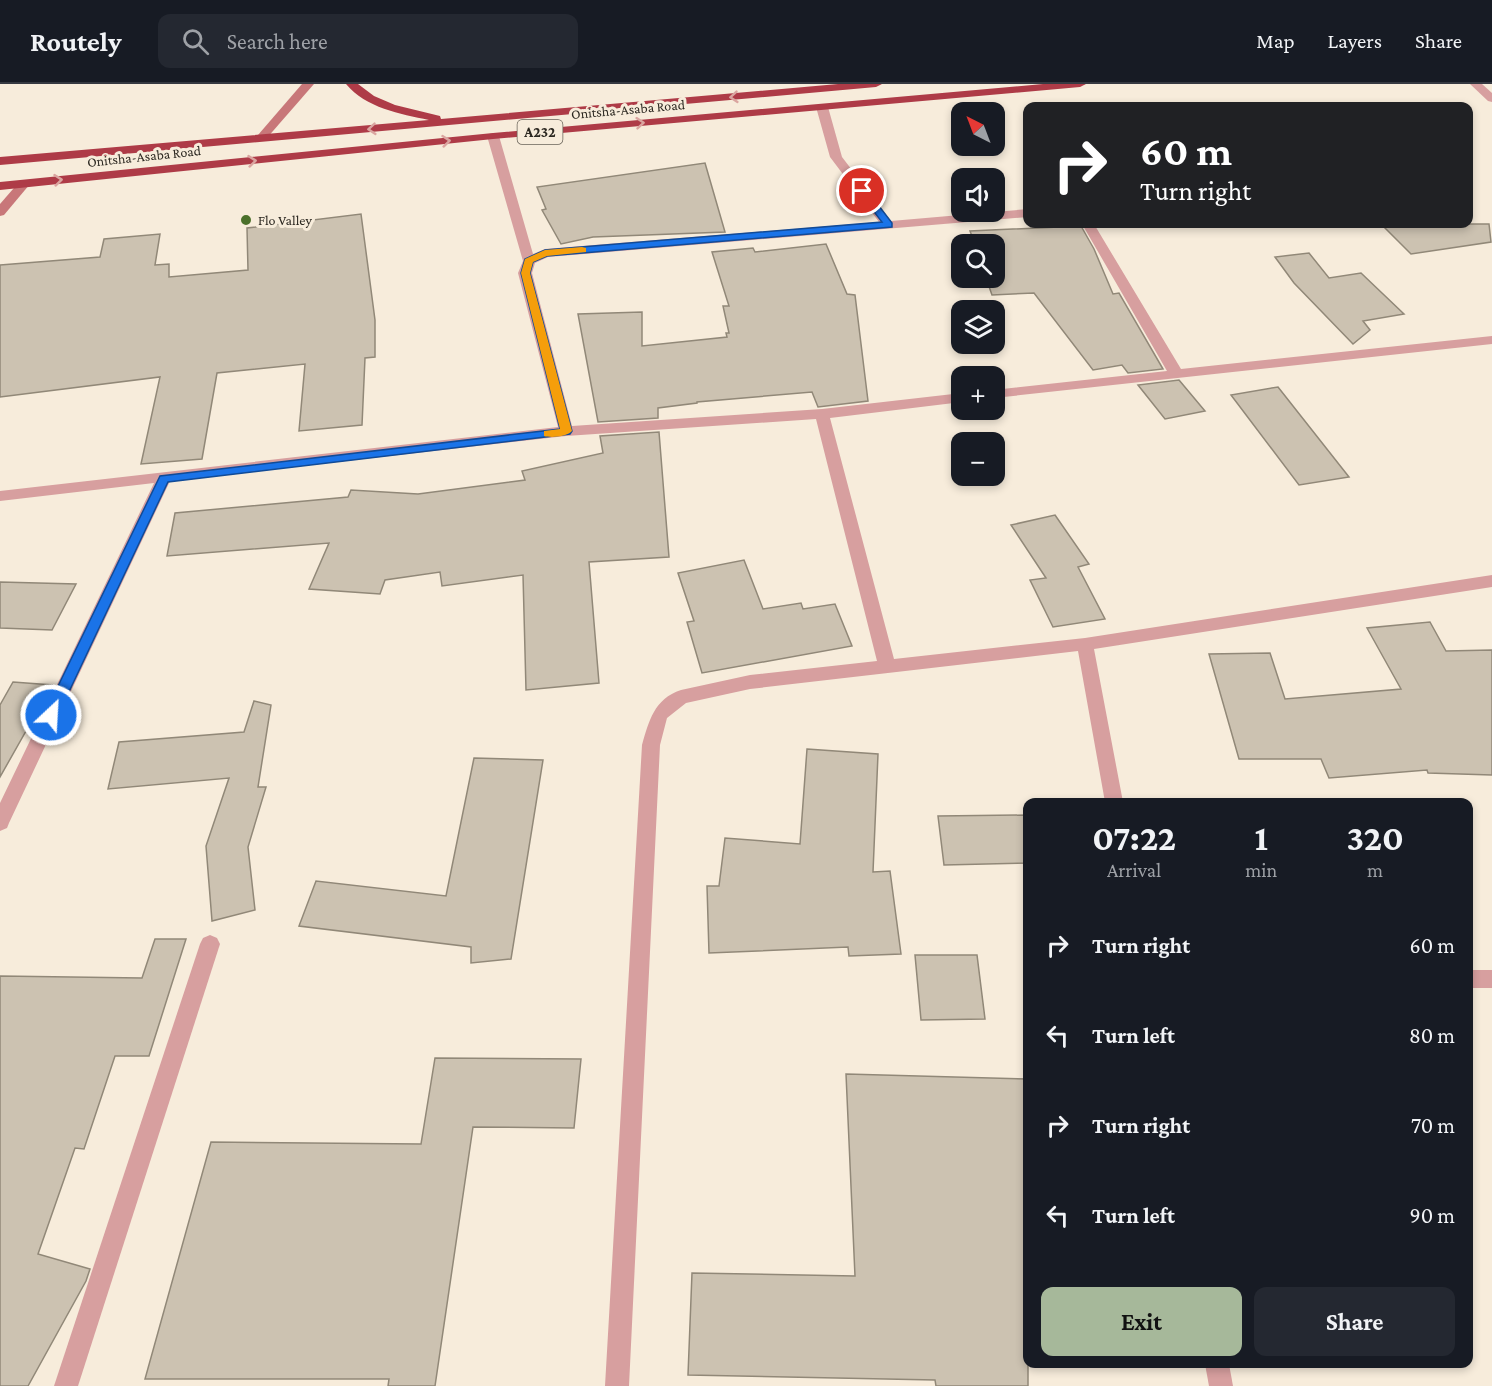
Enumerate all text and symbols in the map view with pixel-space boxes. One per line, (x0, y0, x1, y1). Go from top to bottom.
search box (158, 14, 578, 68)
icon: search (179, 25, 212, 58)
text: Routely (30, 26, 122, 57)
text: Search here (227, 29, 328, 54)
text: Map (1256, 29, 1295, 53)
text: Layers (1328, 29, 1382, 53)
text: Share (1415, 29, 1462, 53)
one-way arrow (729, 90, 738, 103)
street label: Onitsha-Asaba Road (570, 96, 686, 122)
north arrow (951, 102, 1005, 156)
map controls (951, 102, 1005, 486)
one-way arrow (636, 117, 645, 130)
road number: A232 (518, 120, 562, 144)
one-way arrow (368, 122, 377, 135)
icon: right (1041, 126, 1119, 204)
text: 60 m (1140, 127, 1232, 174)
one-way arrow (442, 135, 451, 148)
street label: Onitsha-Asaba Road (86, 142, 202, 170)
one-way arrow (248, 155, 257, 168)
pin (836, 165, 887, 216)
button: sound (951, 168, 1005, 222)
one-way arrow (54, 174, 63, 187)
icon: arrive (845, 174, 878, 207)
text: Turn right (1140, 176, 1251, 206)
place label: Flo Valley (258, 212, 312, 228)
marker: Flo Valley (239, 213, 253, 227)
button: search (951, 234, 1005, 288)
button: layers (951, 300, 1005, 354)
button: + (951, 366, 1005, 420)
button: − (951, 432, 1005, 486)
position arrow (19, 683, 83, 747)
text: 07:22 (1092, 818, 1176, 858)
text: 1 (1255, 818, 1268, 858)
text: 320 (1346, 818, 1404, 858)
text: Arrival (1107, 859, 1161, 881)
text: min (1245, 859, 1277, 881)
text: m (1367, 859, 1383, 881)
icon: right (1041, 929, 1074, 962)
text: Turn right (1092, 933, 1190, 958)
text: 60 m (1410, 933, 1455, 958)
icon: left (1041, 1019, 1074, 1052)
text: Turn left (1092, 1023, 1175, 1048)
text: 80 m (1409, 1023, 1455, 1048)
icon: right (1041, 1109, 1074, 1142)
text: Turn right (1092, 1113, 1190, 1138)
text: 70 m (1411, 1113, 1455, 1138)
icon: left (1041, 1199, 1074, 1232)
text: Turn left (1092, 1203, 1175, 1228)
text: 90 m (1410, 1203, 1455, 1228)
button: Exit (1041, 1287, 1242, 1356)
button: Share (1254, 1287, 1455, 1356)

